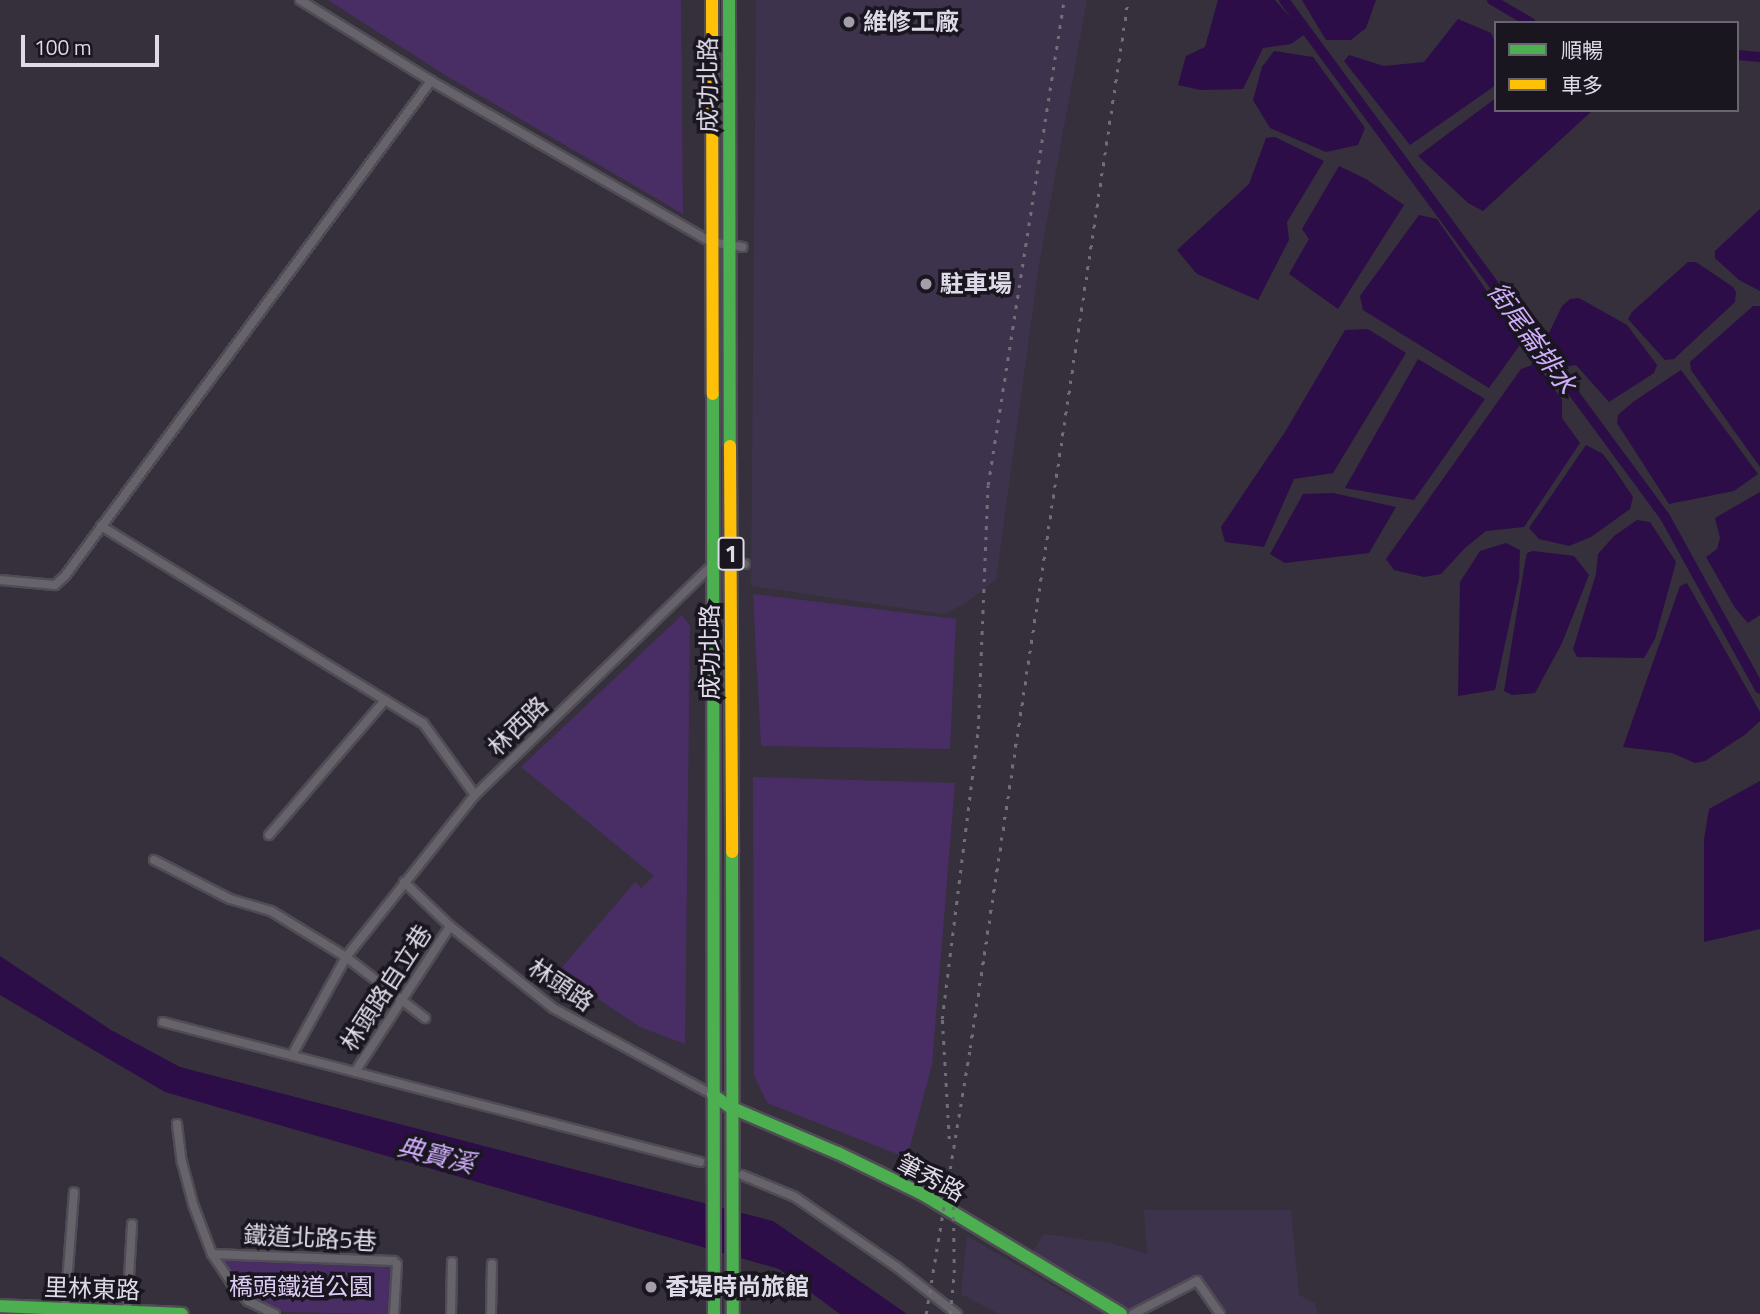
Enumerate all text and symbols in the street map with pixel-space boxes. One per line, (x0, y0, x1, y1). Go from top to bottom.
place label: 維修工廠 (863, 8, 959, 36)
marker: 維修工廠 (841, 14, 857, 30)
scale bar (24, 21, 163, 65)
legend (1494, 21, 1739, 112)
text: 100 m (34, 31, 91, 63)
text: 順暢 (1561, 34, 1603, 66)
street label: 成功北路 (694, 37, 722, 133)
text: 車多 (1561, 69, 1603, 101)
place label: 駐車場 (940, 270, 1012, 298)
marker: 駐車場 (918, 276, 934, 292)
water label: 街尾崙排水 (1481, 276, 1583, 400)
road number: 1 (717, 534, 745, 574)
street label: 成功北路 (696, 604, 724, 700)
street label: 林西路 (482, 691, 554, 761)
street label: 林頭路自立巷 (335, 920, 437, 1056)
street label: 林頭路 (523, 953, 599, 1017)
water label: 典寶溪 (394, 1130, 478, 1180)
street label: 筆秀路 (892, 1148, 970, 1208)
street label: 鐵道北路5巷 (243, 1220, 377, 1256)
street label: 里林東路 (44, 1273, 140, 1305)
park label: 橋頭鐵道公園 (229, 1273, 373, 1301)
place label: 香堤時尚旅館 (665, 1273, 809, 1301)
marker: 香堤時尚旅館 (643, 1279, 659, 1295)

